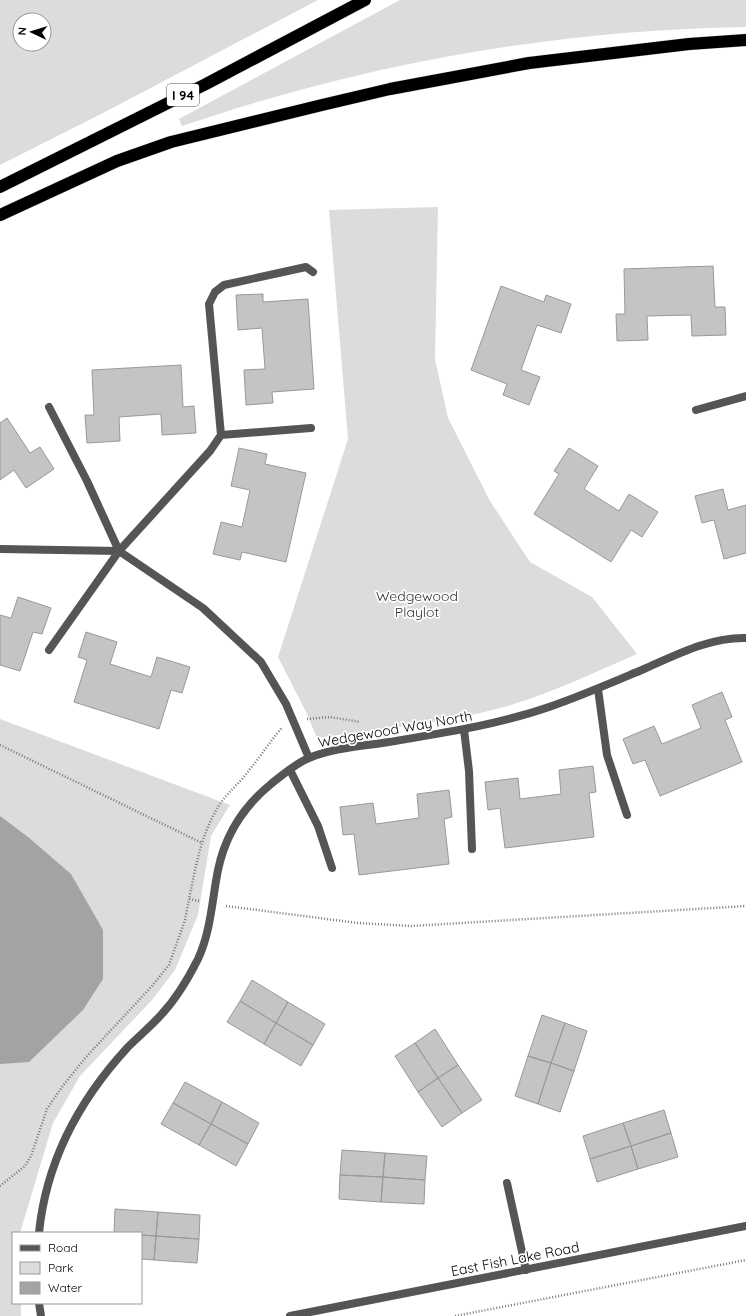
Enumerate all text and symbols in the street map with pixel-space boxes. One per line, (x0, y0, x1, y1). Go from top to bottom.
north arrow (12, 12, 52, 52)
text: N (15, 27, 29, 36)
road number: I 94 (167, 84, 199, 106)
park label: Wedgewood Playlot (376, 587, 458, 621)
street label: Wedgewood Way North (317, 707, 473, 751)
legend (12, 1232, 142, 1304)
street label: East Fish Lake Road (449, 1238, 581, 1280)
text: Road (48, 1240, 78, 1255)
text: Park (48, 1260, 73, 1275)
text: Water (48, 1280, 83, 1295)

